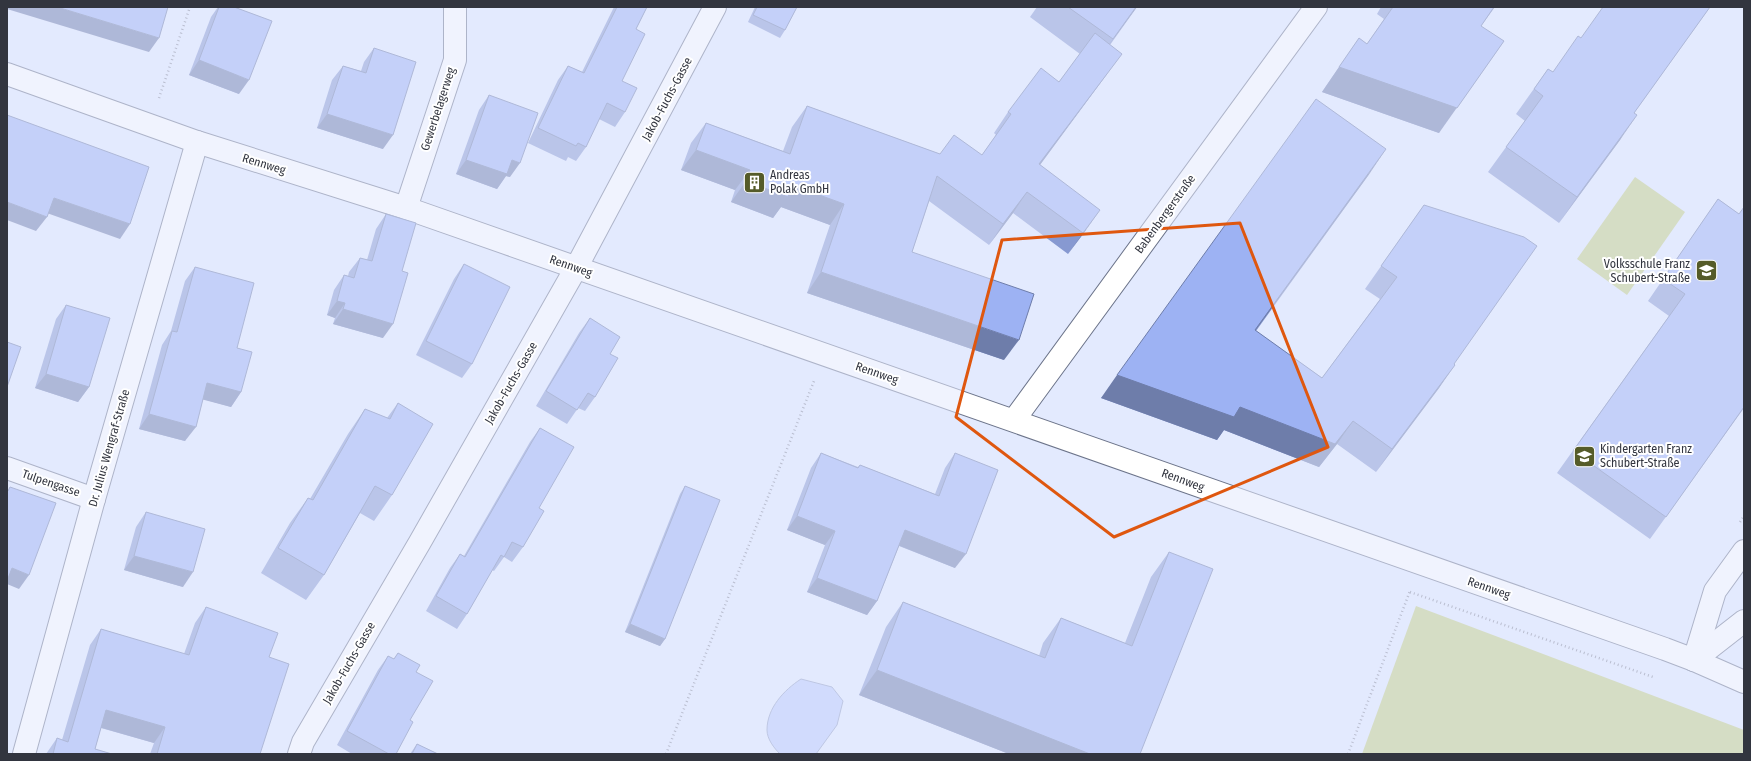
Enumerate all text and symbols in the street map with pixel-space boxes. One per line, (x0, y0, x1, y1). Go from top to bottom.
street label: Jakob-Fuchs-Gasse (639, 55, 695, 143)
street label: Gewerbelagerweg (418, 65, 458, 153)
street label: Rennweg (241, 151, 288, 177)
place label: Andreas Polak GmbH (770, 168, 829, 196)
building icon: Andreas Polak GmbH (742, 169, 768, 195)
street label: Babenbergerstraße (1132, 172, 1198, 256)
street label: Rennweg (548, 252, 595, 280)
place label: Volksschule Franz Schubert-Straße (1604, 257, 1690, 285)
school or university icon: Volksschule Franz Schubert-Straße (1693, 258, 1719, 284)
street label: Jakob-Fuchs-Gasse (482, 339, 540, 427)
street label: Rennweg (854, 359, 901, 387)
street label: Dr. Julius Wengraf-Straße (86, 388, 132, 508)
place label: Kindergarten Franz Schubert-Straße (1600, 442, 1692, 470)
school or university icon: Kindergarten Franz Schubert-Straße (1571, 443, 1597, 469)
street label: Rennweg (1160, 466, 1207, 494)
street label: Tulpengasse (20, 467, 82, 499)
street label: Rennweg (1466, 574, 1513, 602)
street label: Jakob-Fuchs-Gasse (320, 619, 378, 707)

